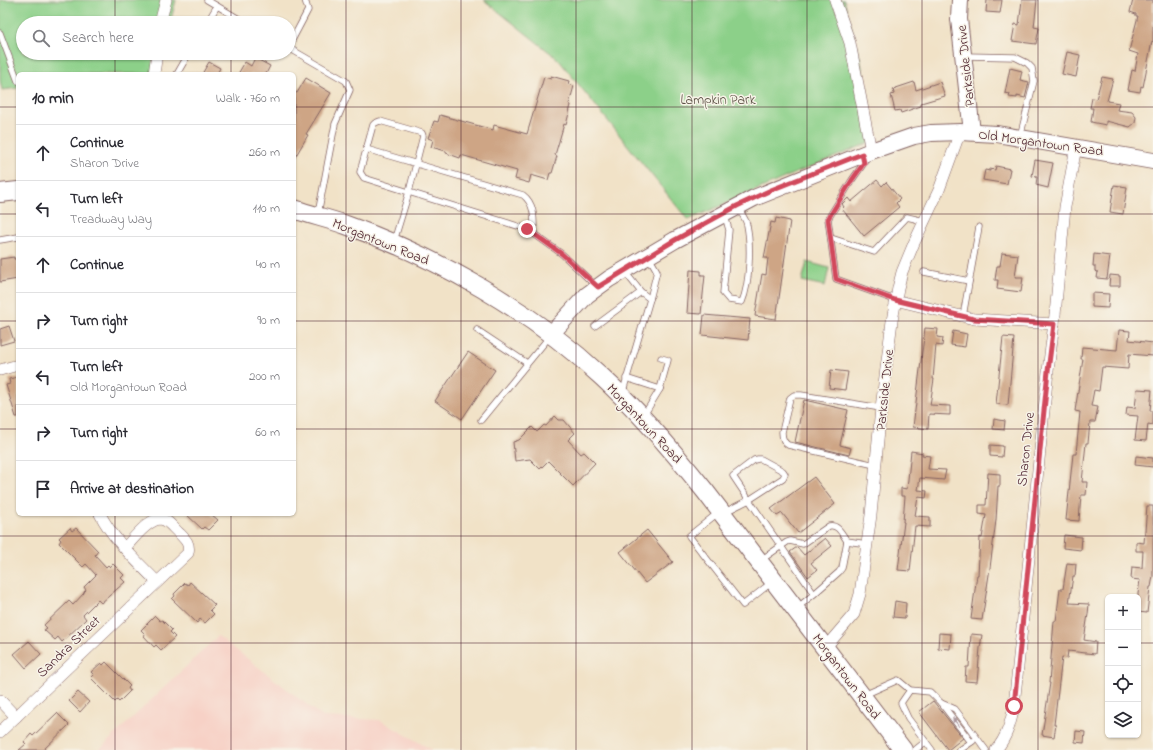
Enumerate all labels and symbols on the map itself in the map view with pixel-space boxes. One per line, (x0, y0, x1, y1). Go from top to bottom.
street label: Parkside Drive (952, 23, 981, 108)
park label: Lampkin Park (680, 90, 756, 111)
street label: Old Morgantown Road (977, 124, 1105, 164)
street label: Morgantown Road (328, 213, 432, 272)
route end (518, 220, 536, 238)
street label: Parkside Drive (871, 348, 900, 432)
street label: Morgantown Road (600, 379, 687, 470)
street label: Sharon Drive (1012, 410, 1041, 487)
street label: Sandra Street (32, 611, 106, 683)
street label: Morgantown Road (806, 629, 885, 725)
route start (1005, 697, 1023, 715)
one-way arrow (952, 717, 960, 728)

